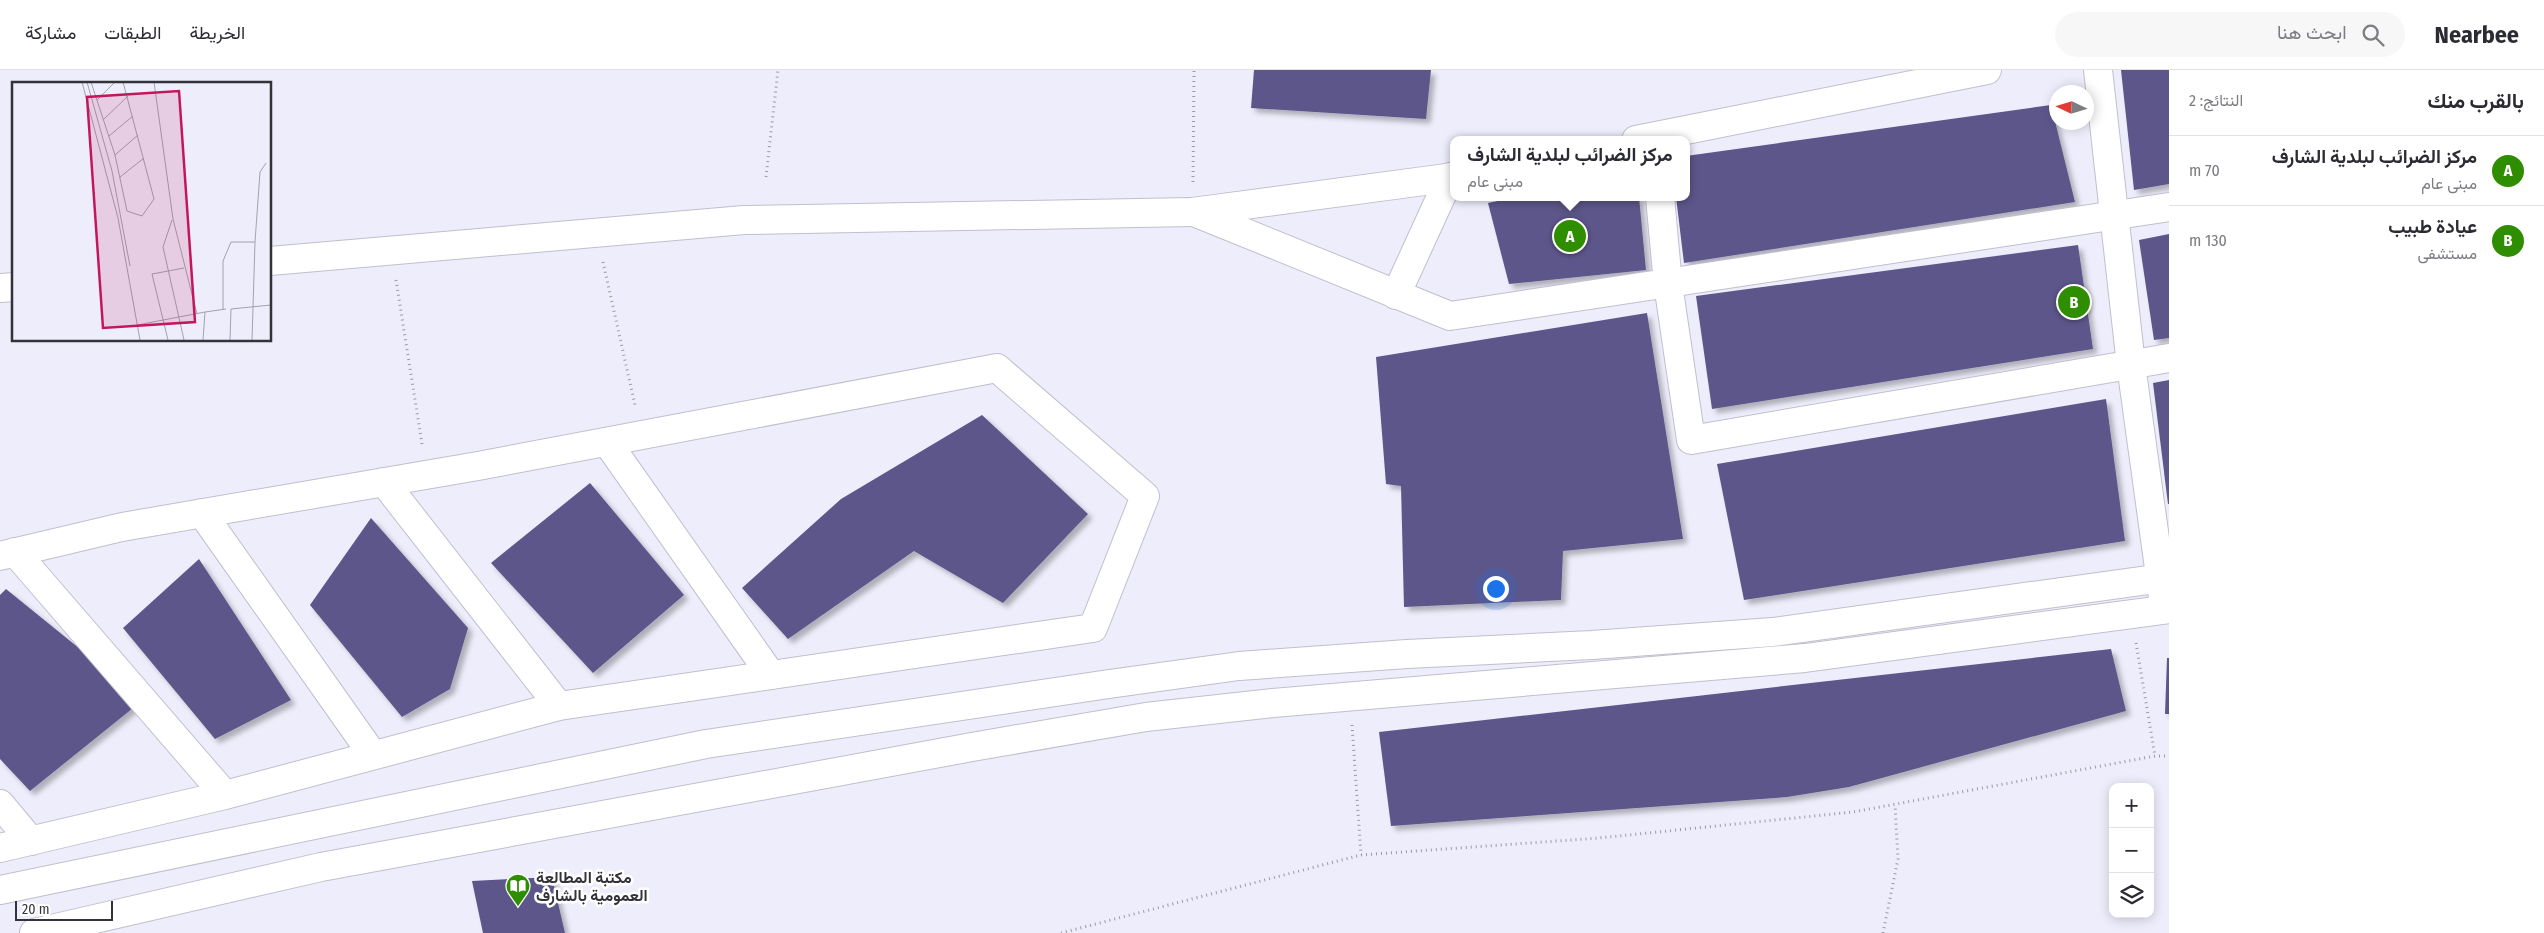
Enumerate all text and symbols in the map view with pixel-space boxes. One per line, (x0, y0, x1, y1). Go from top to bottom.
search box (2055, 12, 2405, 57)
text: ابحث هنا (2277, 21, 2347, 44)
icon: search (2359, 21, 2387, 49)
text: Nearbee (2435, 21, 2519, 49)
text: مشاركة (25, 22, 76, 44)
text: الطبقات (104, 22, 161, 44)
text: الخريطة (189, 22, 245, 44)
inset map (12, 82, 271, 341)
north arrow (2049, 85, 2094, 130)
text: بالقرب منك (2427, 88, 2524, 114)
text: النتائج: 2 (2189, 91, 2243, 110)
popup (1450, 136, 1690, 201)
text: مركز الضرائب لبلدية الشارف (1467, 143, 1673, 166)
text: مركز الضرائب لبلدية الشارف (2272, 145, 2477, 168)
text: 70 m (2189, 161, 2220, 180)
text: A (2504, 161, 2512, 180)
text: مبنى عام (1467, 172, 1523, 191)
text: مبنى عام (2421, 174, 2477, 193)
text: عيادة طبيب (2388, 215, 2477, 238)
pin: A (1554, 217, 1586, 255)
text: 130 m (2189, 231, 2227, 250)
text: B (2504, 231, 2512, 250)
text: مستشفى (2417, 244, 2477, 263)
pin: B (2058, 283, 2090, 321)
your location (1483, 576, 1509, 602)
map controls (2109, 783, 2154, 918)
button: + (2109, 783, 2154, 828)
button: − (2109, 828, 2154, 873)
place label: مكتبة المطالعة العمومية بالشارف (536, 868, 648, 906)
library icon: مكتبة المطالعة العمومية بالشارف (505, 873, 531, 907)
button: layers (2109, 873, 2154, 918)
scale bar (15, 898, 112, 921)
text: 20 m (22, 901, 50, 918)

